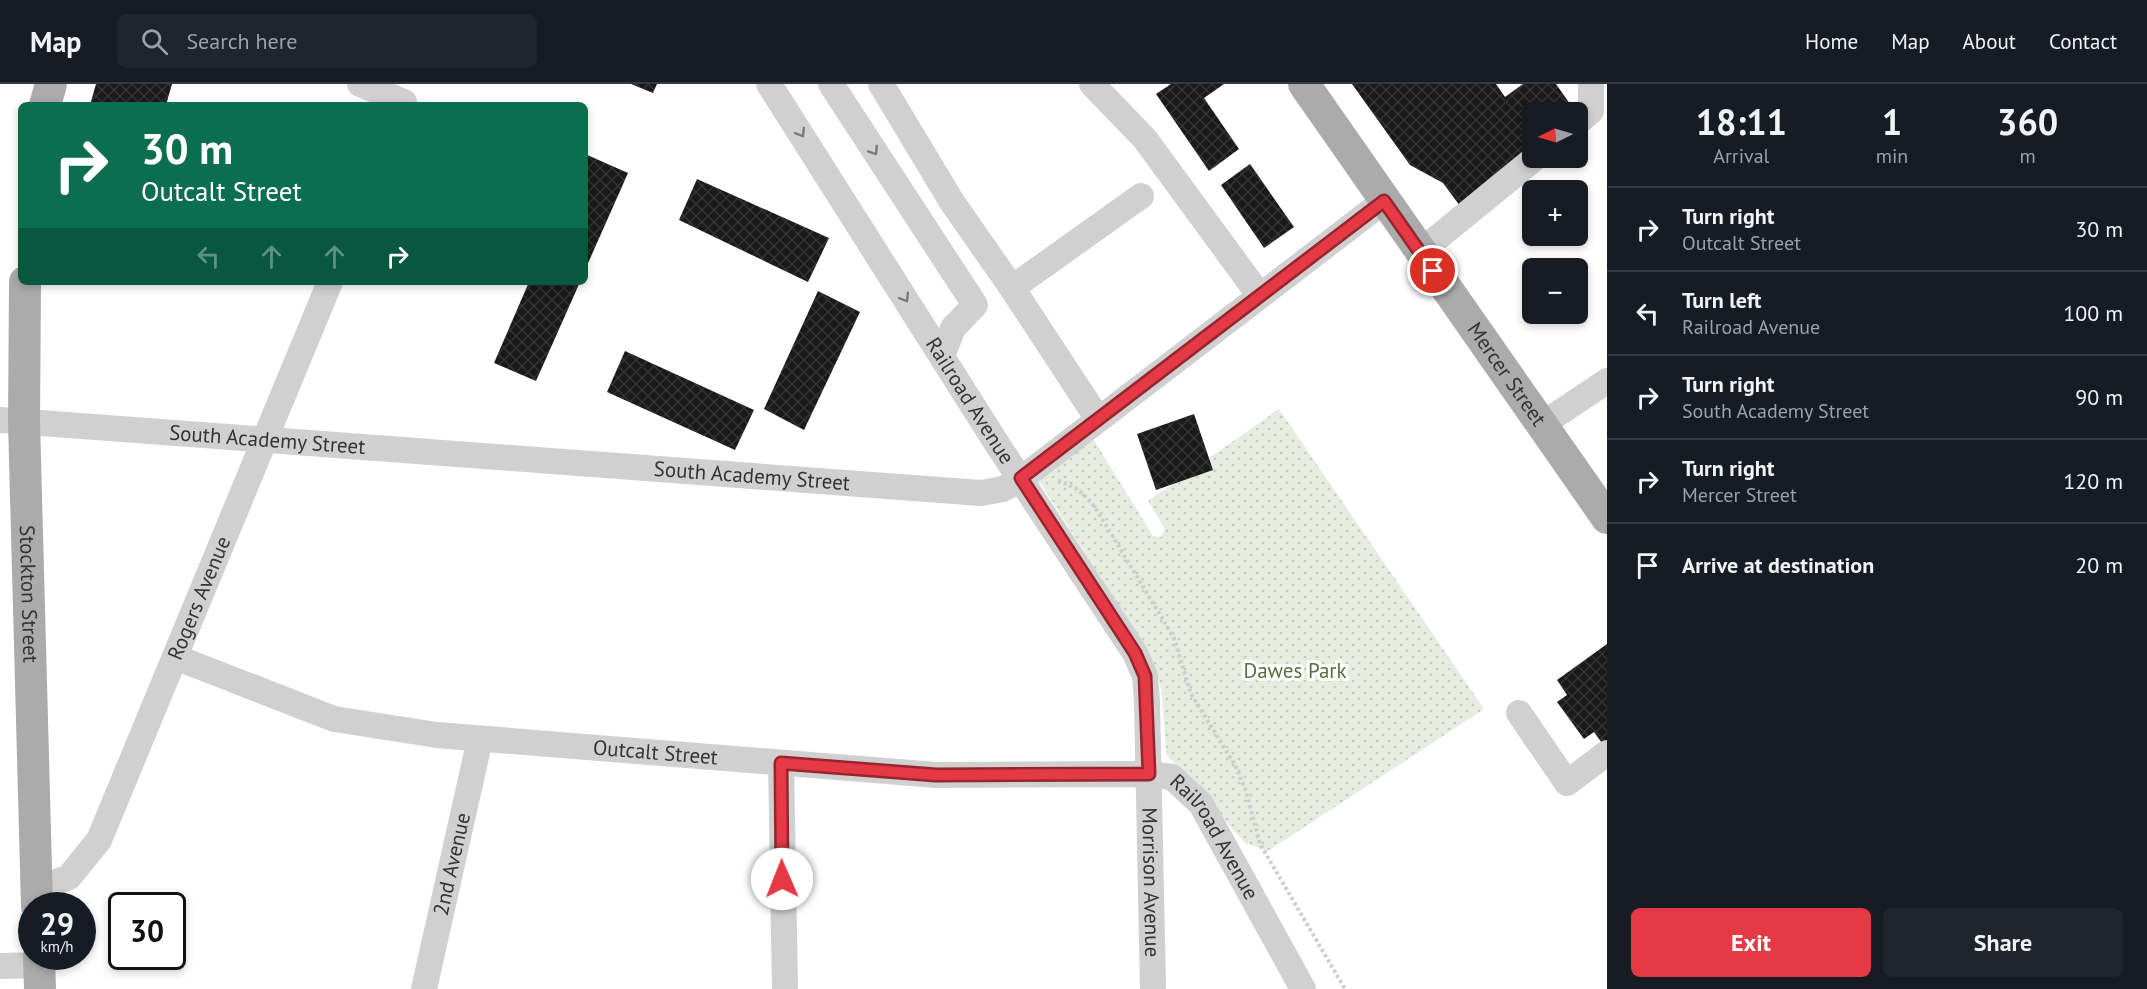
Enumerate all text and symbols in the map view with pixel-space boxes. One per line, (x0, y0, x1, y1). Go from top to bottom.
search box (117, 14, 537, 68)
text: Map (30, 23, 81, 60)
icon: search (138, 25, 171, 58)
text: Search here (186, 27, 297, 55)
text: Home (1805, 28, 1858, 55)
text: Map (1891, 28, 1930, 55)
text: About (1963, 28, 2016, 55)
text: Contact (2049, 28, 2117, 55)
text: 18:11 (1696, 98, 1787, 145)
text: 1 (1882, 98, 1902, 145)
text: 360 (1997, 98, 2058, 145)
north arrow (1522, 102, 1588, 168)
map controls (1522, 102, 1588, 324)
text: 30 m (141, 121, 233, 176)
icon: right (42, 126, 120, 204)
one-way arrow (793, 127, 804, 138)
text: Arrival (1713, 143, 1769, 169)
text: min (1876, 143, 1908, 169)
text: m (2020, 143, 2036, 169)
one-way arrow (867, 144, 878, 155)
text: Outcalt Street (141, 174, 302, 208)
button: + (1522, 180, 1588, 246)
text: Turn right (1682, 202, 1774, 230)
icon: right (1631, 213, 1664, 246)
text: 30 m (2075, 215, 2123, 243)
text: Outcalt Street (1682, 230, 1801, 256)
icon: left (192, 240, 225, 273)
icon: ahead (255, 240, 288, 273)
icon: ahead (318, 240, 351, 273)
icon: right (381, 240, 414, 273)
pin (1407, 245, 1458, 296)
icon: arrive (1416, 254, 1449, 287)
button: − (1522, 258, 1588, 324)
text: Turn left (1682, 286, 1762, 314)
one-way arrow (898, 291, 909, 302)
icon: left (1631, 297, 1664, 330)
text: 100 m (2063, 299, 2123, 327)
text: Railroad Avenue (1682, 314, 1820, 340)
street label: Mercer Street (1461, 317, 1553, 431)
street label: Railroad Avenue (920, 332, 1021, 469)
text: Turn right (1682, 370, 1774, 398)
icon: right (1631, 381, 1664, 414)
text: 90 m (2075, 383, 2123, 411)
text: South Academy Street (1682, 398, 1869, 424)
street label: South Academy Street (168, 419, 366, 460)
text: Turn right (1682, 454, 1774, 482)
street label: South Academy Street (653, 455, 851, 496)
icon: right (1631, 465, 1664, 498)
text: 120 m (2063, 467, 2123, 495)
text: Mercer Street (1682, 482, 1797, 508)
street label: Stockton Street (14, 525, 44, 663)
street label: Rogers Avenue (161, 532, 236, 664)
icon: arrive (1631, 549, 1664, 582)
text: Arrive at destination (1682, 551, 1874, 579)
text: 20 m (2075, 551, 2123, 579)
park label: Dawes Park (1243, 657, 1347, 684)
street label: Outcalt Street (592, 734, 719, 770)
street label: Railroad Avenue (1164, 768, 1265, 904)
street label: Morrison Avenue (1136, 807, 1166, 957)
street label: 2nd Avenue (427, 810, 476, 918)
position arrow (750, 847, 814, 911)
speed limit sign: 30 (108, 892, 186, 970)
text: 29 (40, 904, 74, 943)
button: Exit (1631, 908, 1871, 977)
button: Share (1883, 908, 2123, 977)
text: km/h (41, 937, 73, 956)

